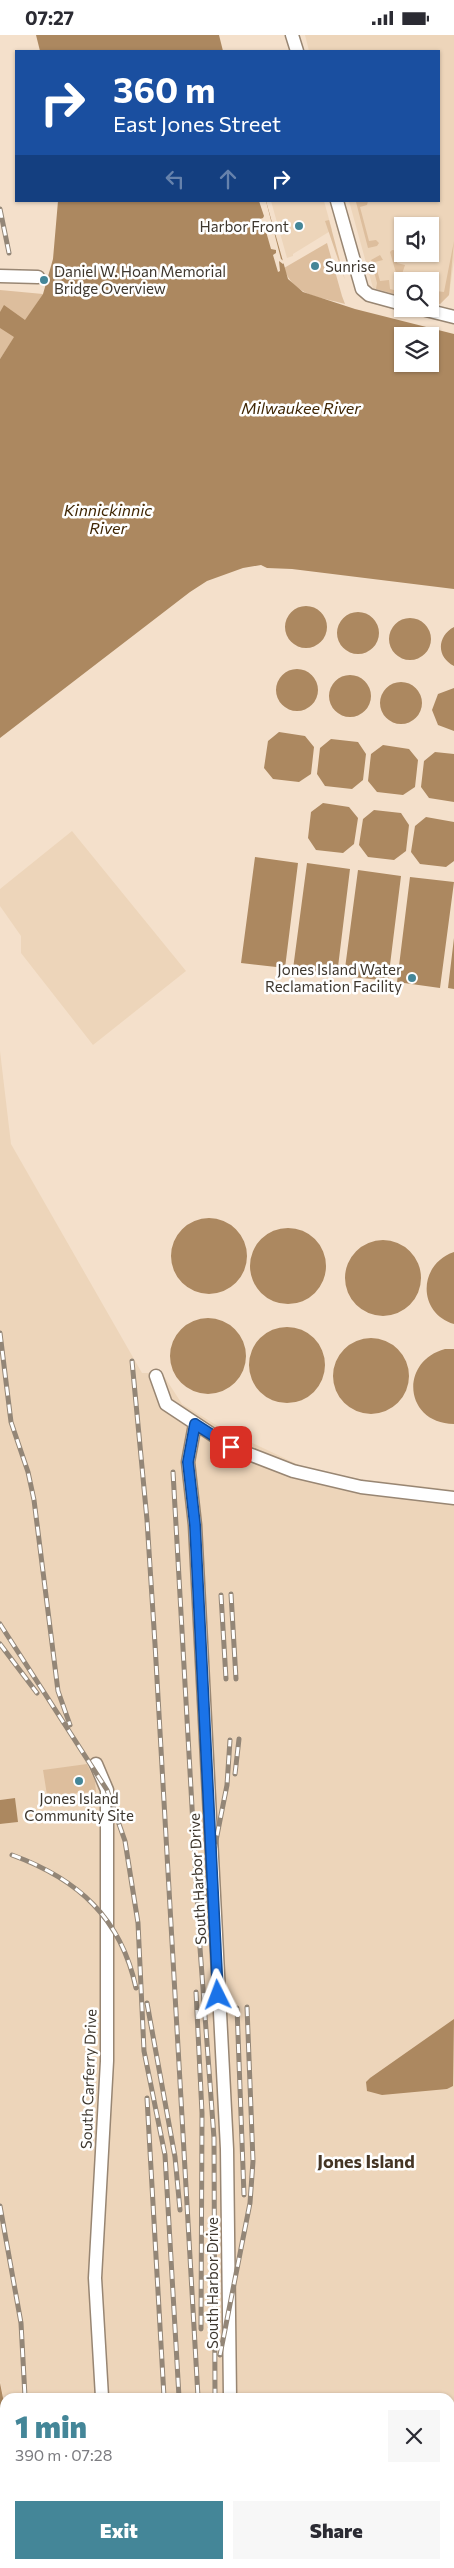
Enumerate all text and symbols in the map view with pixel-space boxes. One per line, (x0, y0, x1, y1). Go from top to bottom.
text: 07:27 (25, 6, 74, 29)
text: 360 m (113, 67, 215, 110)
icon: right (30, 70, 95, 135)
text: East Jones Street (113, 110, 281, 137)
icon: left (161, 165, 189, 193)
icon: ahead (214, 165, 242, 193)
icon: right (267, 165, 295, 193)
place label: Harbor Front (199, 217, 289, 235)
map controls (394, 217, 439, 372)
button: sound (394, 217, 439, 262)
marker: Harbor Front (293, 220, 305, 232)
place label: Sunrise (325, 257, 375, 275)
marker: Sunrise (309, 260, 321, 272)
place label: Daniel W. Hoan Memorial Bridge Overview (54, 262, 226, 297)
button: search (394, 272, 439, 317)
marker: Daniel W. Hoan Memorial Bridge Overview (38, 274, 50, 286)
button: layers (394, 327, 439, 372)
water label: Milwaukee River (241, 398, 361, 417)
water label: Kinnickinnic River (64, 500, 152, 537)
place label: Jones Island Water Reclamation Facility (265, 960, 402, 995)
marker: Jones Island Water Reclamation Facility (406, 972, 418, 984)
pin (210, 1426, 252, 1468)
icon: arrive (217, 1433, 245, 1461)
marker: Jones Island Community Site (73, 1775, 85, 1787)
place label: Jones Island Community Site (24, 1789, 134, 1824)
street label: South Harbor Drive (185, 1813, 209, 1945)
position arrow (191, 1968, 243, 2020)
street label: South Carferry Drive (77, 2009, 99, 2149)
district label: Jones Island (317, 2150, 415, 2172)
street label: South Harbor Drive (203, 2217, 221, 2349)
text: 1 min (15, 2407, 87, 2444)
button: close (388, 2410, 440, 2462)
text: 390 m · 07:28 (15, 2445, 112, 2464)
button: Exit (15, 2501, 223, 2559)
button: Share (233, 2501, 440, 2559)

